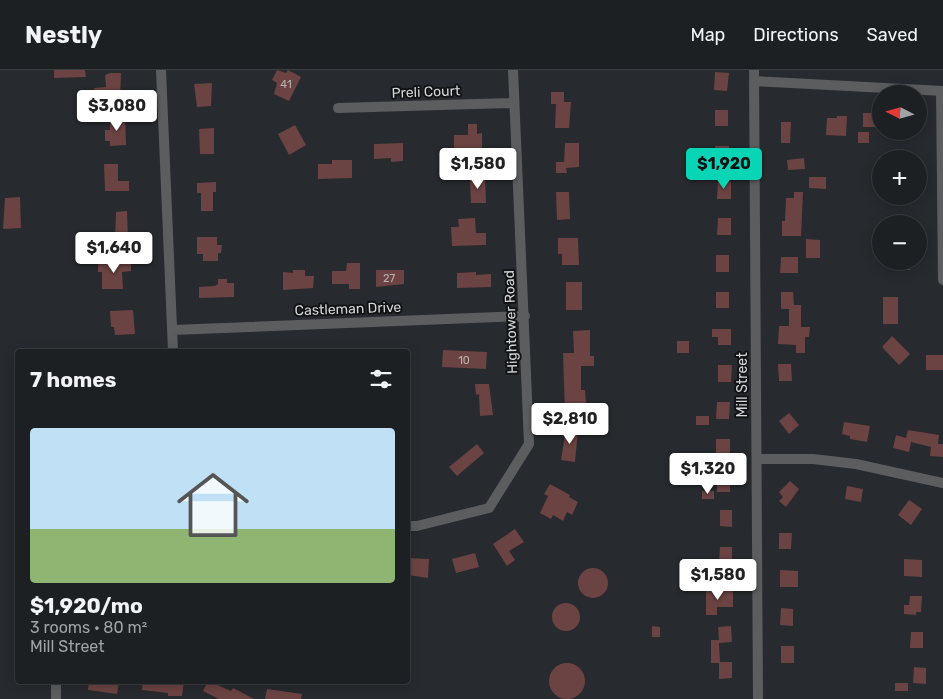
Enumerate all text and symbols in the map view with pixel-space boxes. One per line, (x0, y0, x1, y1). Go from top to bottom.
text: Nestly (25, 21, 102, 49)
text: Map (690, 24, 725, 46)
text: Directions (753, 24, 839, 46)
text: Saved (867, 24, 918, 46)
house number: 41 (280, 78, 292, 91)
street label: Preli Court (391, 82, 461, 102)
north arrow (872, 85, 928, 140)
map controls (872, 85, 927, 270)
pin: $3,080 (76, 90, 158, 132)
text: $3,080 (88, 96, 146, 115)
pin: $1,580 (437, 148, 519, 190)
pin: $1,920 (683, 148, 765, 190)
button: + (872, 150, 927, 205)
text: $1,580 (450, 154, 506, 173)
text: $1,920 (697, 154, 751, 173)
button: − (872, 215, 927, 270)
pin: $1,640 (73, 232, 155, 274)
text: $1,640 (86, 238, 142, 257)
street label: Hightower Road (501, 270, 521, 374)
house number: 27 (383, 272, 395, 285)
street label: Castleman Drive (294, 299, 402, 319)
street label: Mill Street (734, 352, 751, 418)
house number: 10 (458, 354, 470, 367)
icon: filters (367, 365, 395, 393)
text: 7 homes (30, 367, 116, 392)
pin: $2,810 (529, 402, 611, 445)
text: $2,810 (542, 409, 598, 428)
pin: $1,320 (667, 452, 749, 495)
text: $1,320 (681, 459, 735, 478)
icon: home (168, 460, 258, 550)
pin: $1,580 (677, 558, 759, 601)
text: $1,580 (690, 565, 746, 584)
text: $1,920/mo (30, 593, 143, 618)
text: 3 rooms · 80 m² (30, 618, 147, 637)
text: Mill Street (30, 637, 105, 656)

